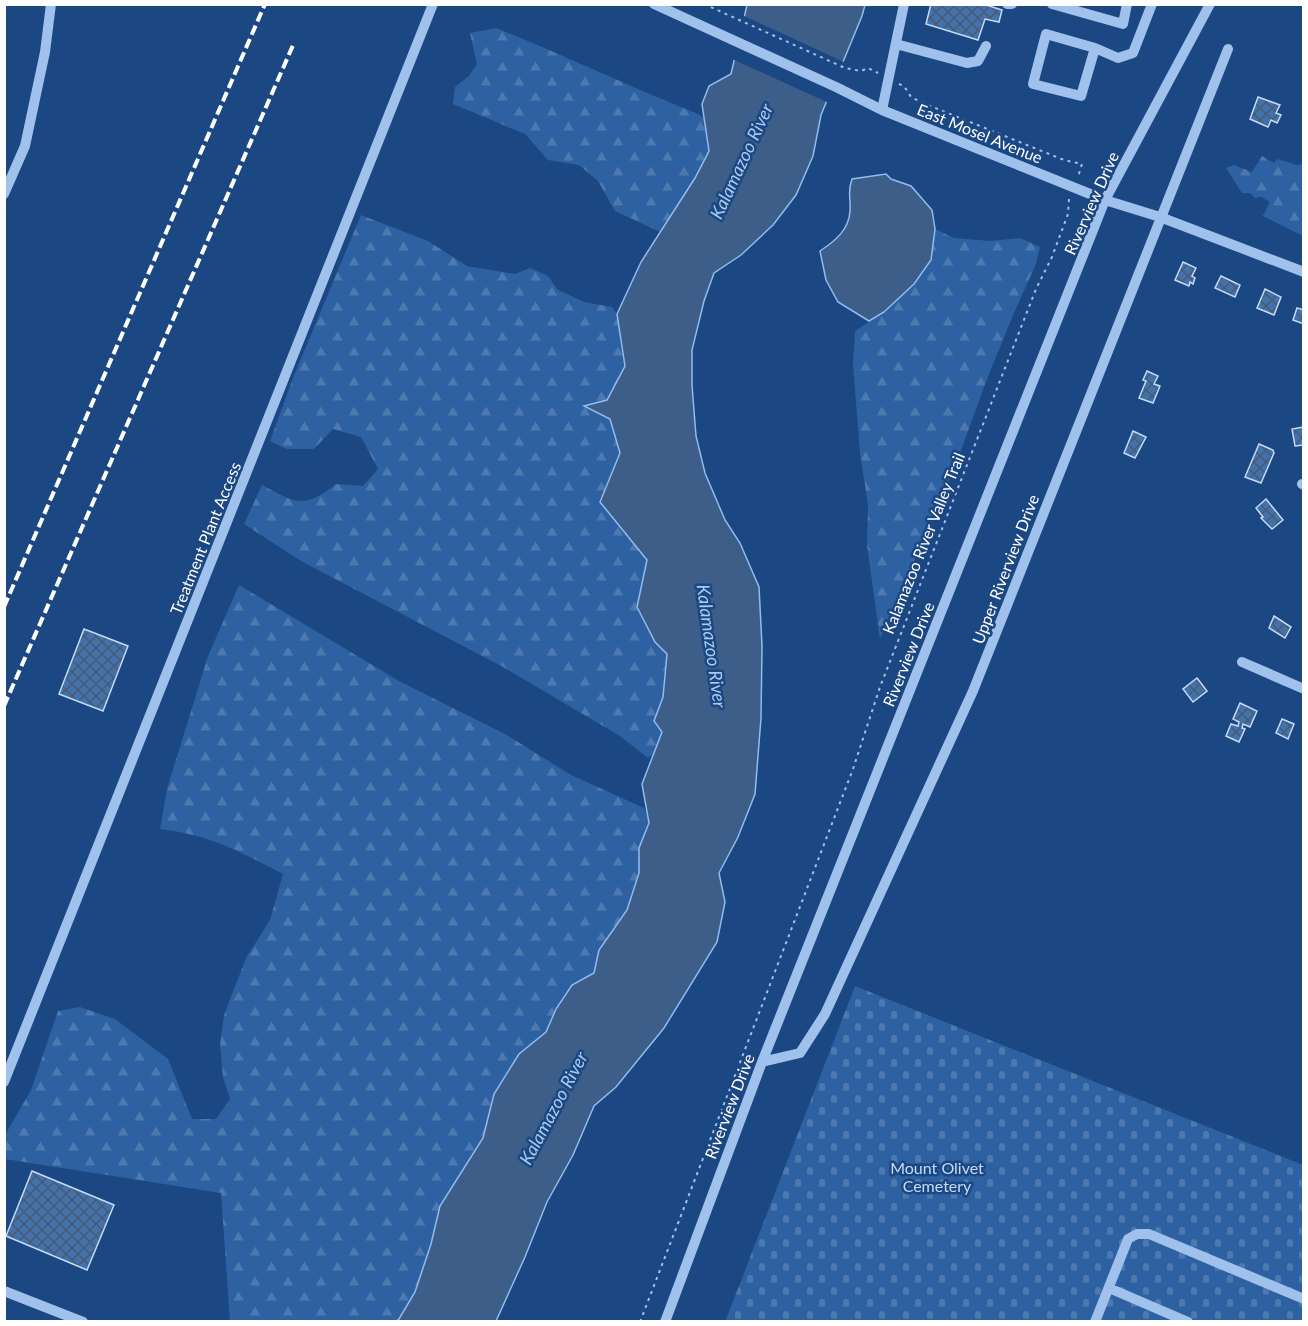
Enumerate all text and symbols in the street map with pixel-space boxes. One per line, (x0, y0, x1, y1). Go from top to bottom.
water label: Kalamazoo River (705, 99, 778, 222)
street label: East Mosel Avenue (915, 99, 1045, 167)
street label: Riverview Drive (1060, 148, 1122, 258)
street label: Kalamazoo River Valley Trail (878, 450, 968, 636)
street label: Treatment Plant Access (166, 459, 244, 617)
street label: Upper Riverview Drive (968, 492, 1042, 646)
water label: Kalamazoo River (692, 583, 732, 710)
street label: Riverview Drive (878, 599, 938, 709)
water label: Kalamazoo River (514, 1047, 592, 1168)
street label: Riverview Drive (700, 1051, 758, 1161)
park label: Mount Olivet Cemetery (890, 1158, 984, 1195)

